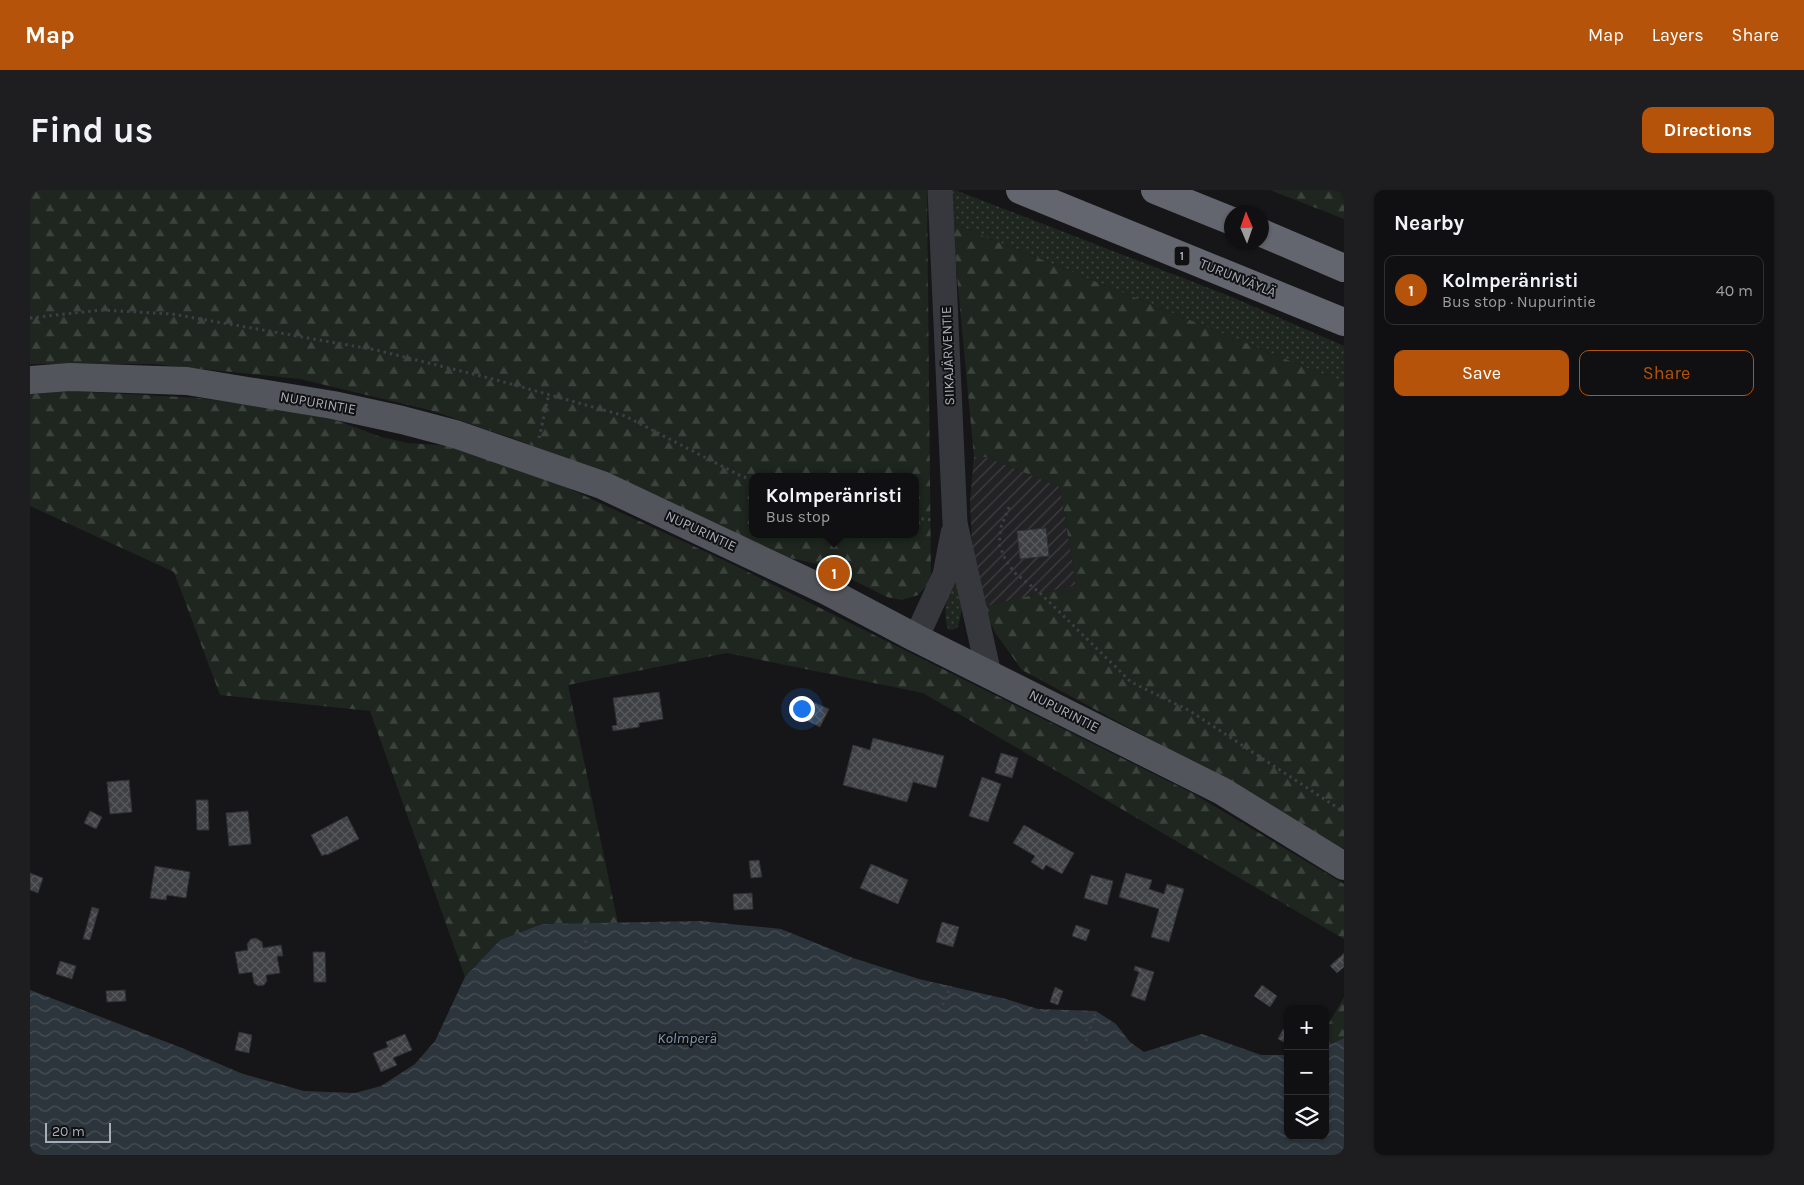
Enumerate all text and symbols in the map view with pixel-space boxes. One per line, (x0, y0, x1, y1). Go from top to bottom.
text: Map (25, 21, 75, 49)
text: Map (1588, 24, 1624, 46)
text: Layers (1652, 24, 1704, 46)
text: Share (1732, 24, 1779, 46)
button: Directions (1642, 107, 1774, 153)
text: Find us (30, 110, 153, 151)
north arrow (1224, 205, 1269, 250)
text: Nearby (1394, 211, 1464, 235)
road number: 1 (1174, 246, 1190, 266)
street label: TURUNVÄYLÄ (1197, 255, 1279, 301)
text: Kolmperänristi (1442, 270, 1579, 292)
text: 1 (1408, 281, 1414, 300)
text: 40 m (1716, 281, 1753, 300)
text: Bus stop · Nupurintie (1442, 292, 1596, 311)
street label: SIIKAJÄRVENTIE (938, 306, 958, 406)
button: Save (1394, 350, 1569, 396)
button: Share (1579, 350, 1754, 396)
street label: NUPURINTIE (279, 388, 357, 418)
popup (749, 473, 919, 538)
text: Kolmperänristi (766, 485, 902, 507)
street label: NUPURINTIE (663, 507, 739, 555)
text: Bus stop (766, 507, 830, 526)
pin: 1 (818, 554, 850, 592)
street label: NUPURINTIE (1026, 686, 1102, 736)
your location (789, 696, 815, 722)
map controls (1284, 1005, 1329, 1140)
button: + (1284, 1005, 1329, 1050)
water label: Kolmperä (657, 1029, 717, 1047)
button: − (1284, 1050, 1329, 1095)
button: layers (1284, 1095, 1329, 1140)
scale bar (45, 1120, 111, 1143)
text: 20 m (52, 1123, 85, 1140)

